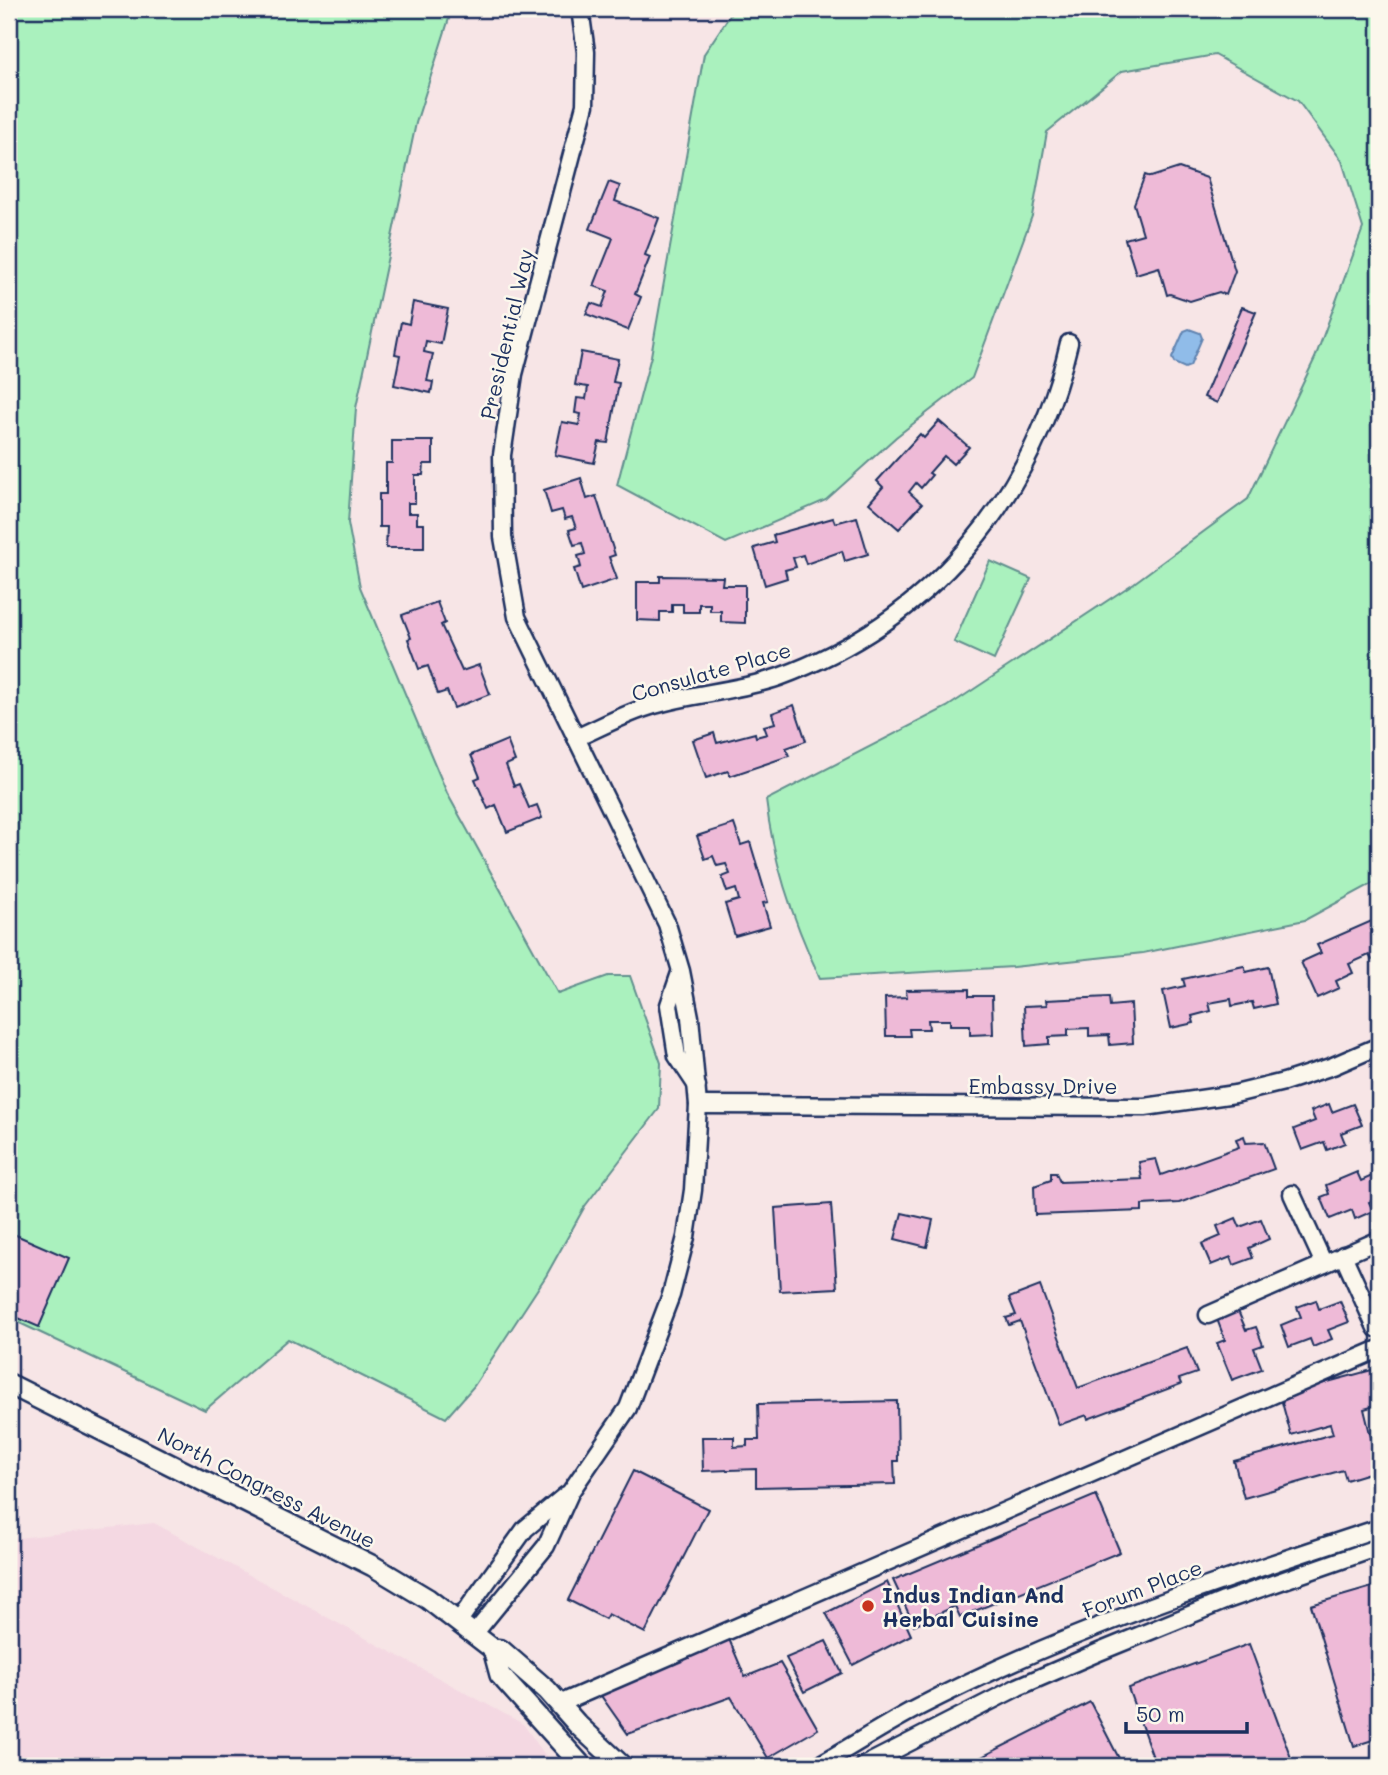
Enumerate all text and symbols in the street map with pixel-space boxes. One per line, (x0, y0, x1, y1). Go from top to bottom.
street label: Presidential Way (473, 246, 539, 422)
street label: Consulate Place (628, 635, 794, 707)
street label: Embassy Drive (969, 1072, 1117, 1099)
street label: North Congress Avenue (154, 1420, 380, 1554)
street label: Forum Place (1078, 1553, 1206, 1623)
place label: Indus Indian And Herbal Cuisine (882, 1581, 1064, 1632)
marker: Indus Indian And Herbal Cuisine (860, 1598, 876, 1614)
scale bar (1126, 1691, 1246, 1735)
text: 50 m (1136, 1700, 1185, 1727)

